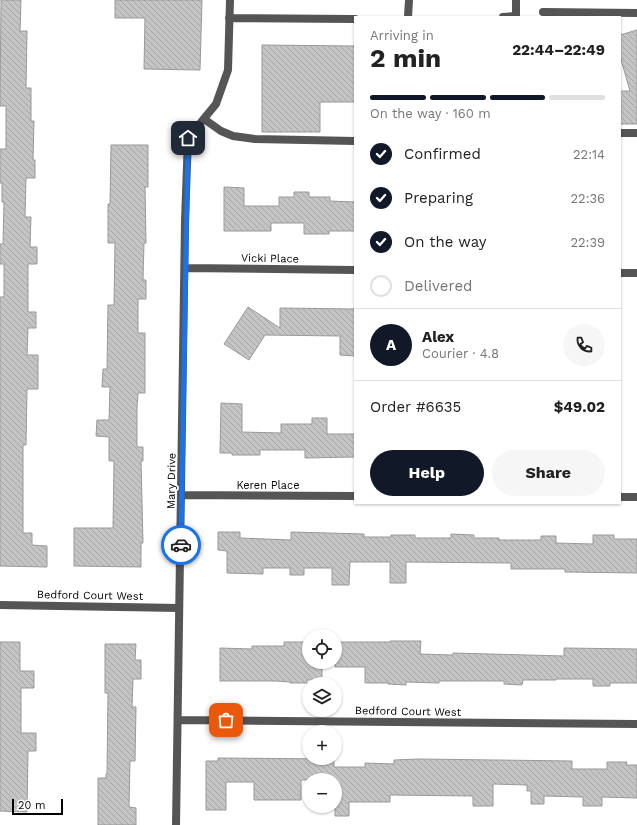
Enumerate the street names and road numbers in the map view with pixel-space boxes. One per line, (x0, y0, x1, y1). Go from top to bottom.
street label: Vicki Place (241, 251, 299, 266)
street label: Mary Drive (165, 453, 178, 509)
street label: Keren Place (236, 479, 300, 492)
street label: Bedford Court West (37, 588, 144, 603)
street label: Bedford Court West (355, 704, 462, 719)

